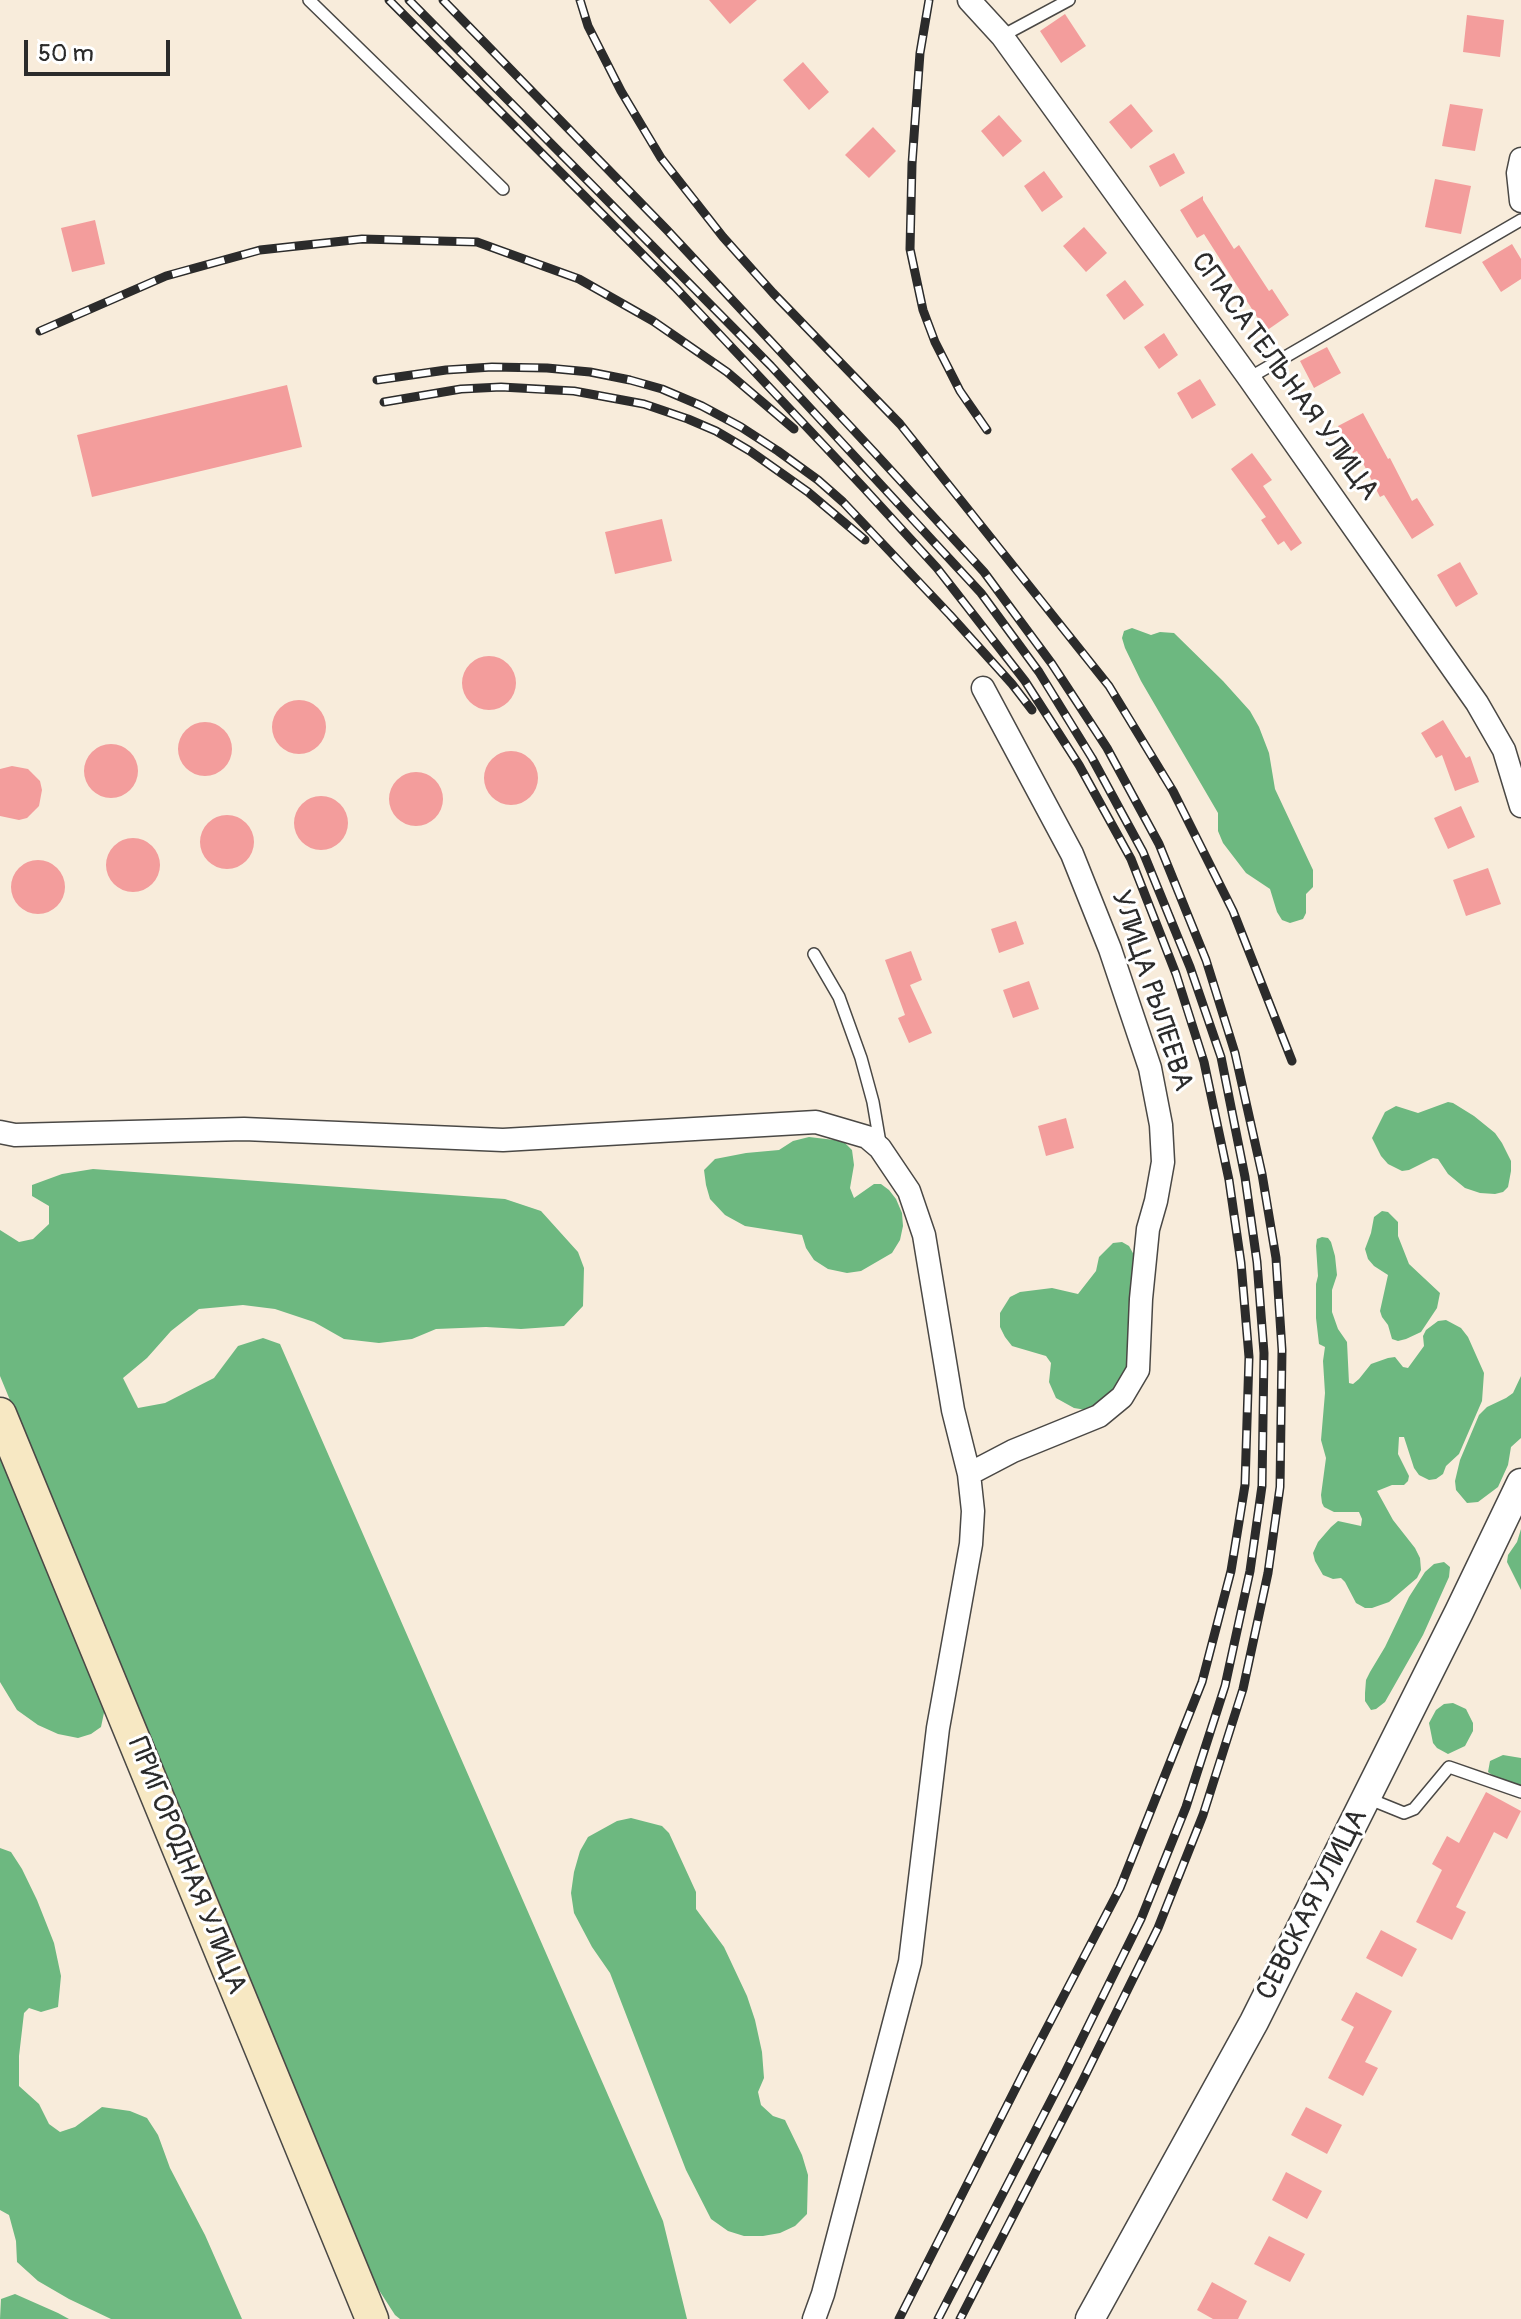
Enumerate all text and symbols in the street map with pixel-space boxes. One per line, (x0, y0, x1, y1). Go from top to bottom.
scale bar (28, 24, 174, 74)
text: 50 m (38, 39, 94, 68)
street label: СПАСАТЕЛЬНАЯ УЛИЦА (1183, 247, 1385, 507)
street label: УЛИЦА РЫЛЕЕВА (1103, 887, 1199, 1095)
street label: ПРИГОРОДНАЯ УЛИЦА (119, 1733, 253, 1999)
street label: СЕВСКАЯ УЛИЦА (1250, 1804, 1376, 2006)

